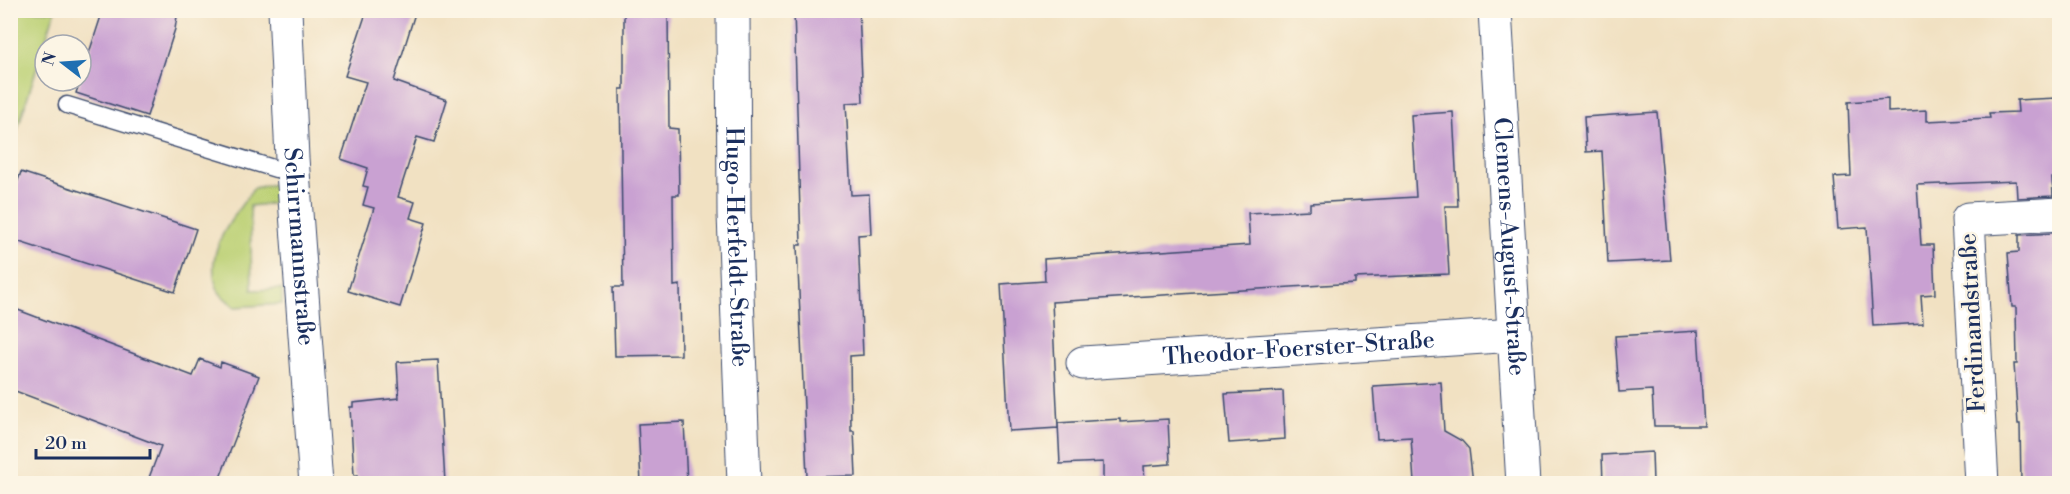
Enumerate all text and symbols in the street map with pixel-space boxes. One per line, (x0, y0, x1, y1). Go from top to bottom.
north arrow (33, 33, 93, 93)
text: N (38, 50, 61, 68)
street label: Clemens-August-Straße (1486, 117, 1532, 377)
street label: Hugo-Herfeldt-Straße (719, 127, 755, 368)
street label: Schirrmannstraße (277, 147, 321, 347)
street label: Ferdinandstraße (1953, 233, 1993, 413)
street label: Theodor-Foerster-Straße (1162, 325, 1436, 373)
scale bar (36, 422, 150, 460)
text: 20 m (45, 432, 87, 455)

